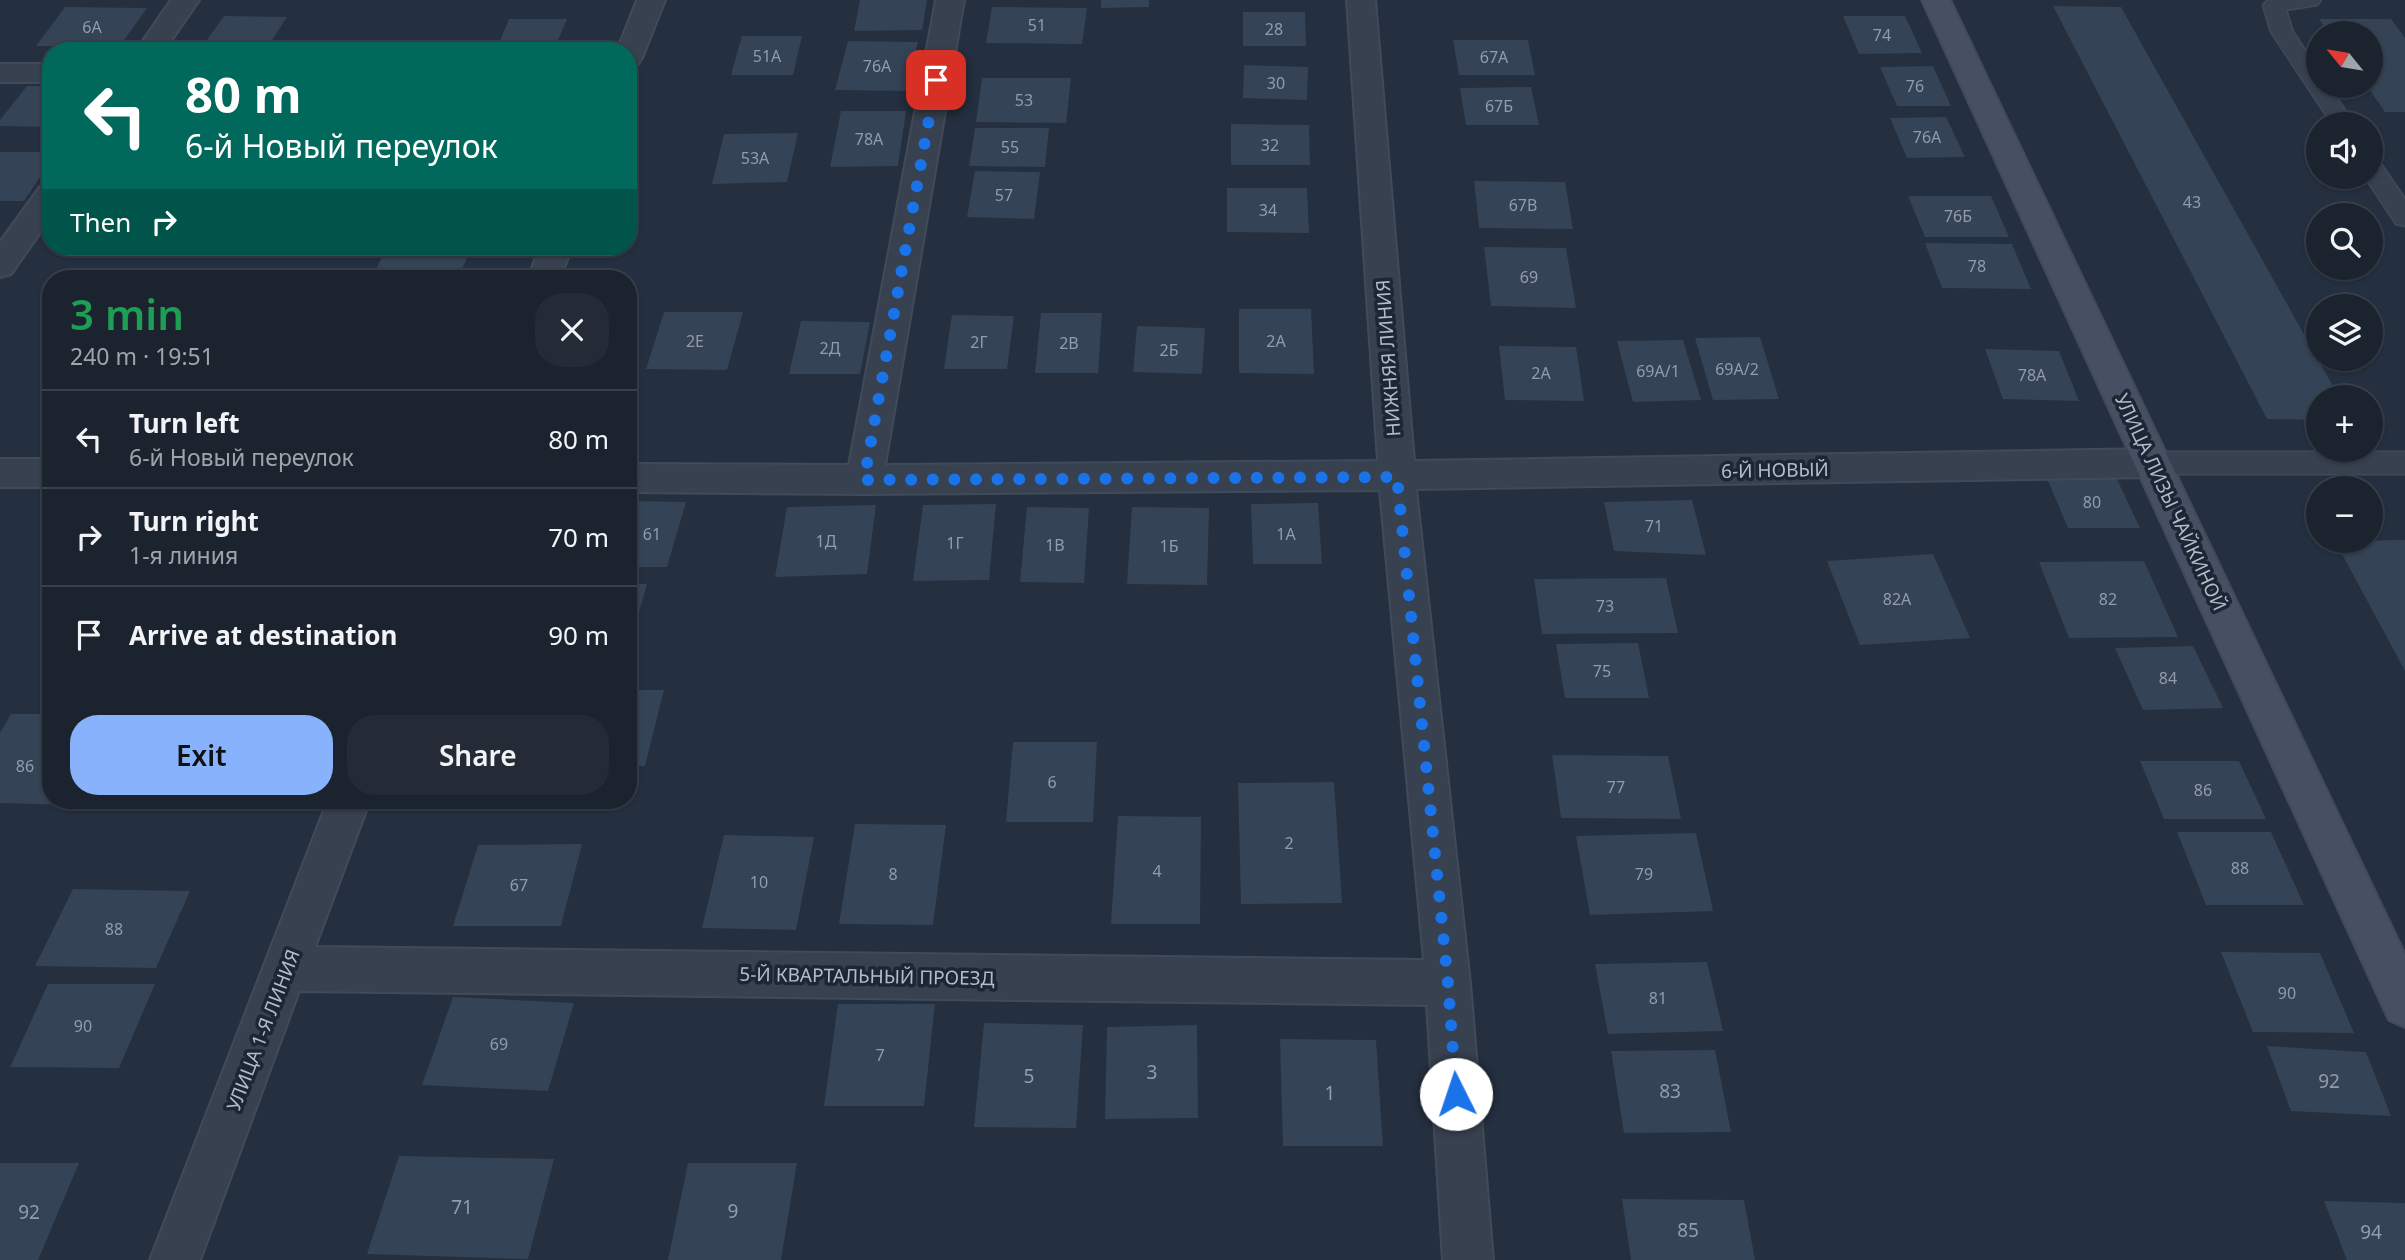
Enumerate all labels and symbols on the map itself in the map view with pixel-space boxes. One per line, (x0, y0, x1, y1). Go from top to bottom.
house number: 51 (1028, 14, 1046, 36)
house number: 6А (82, 16, 102, 38)
house number: 28 (1265, 18, 1283, 40)
north arrow (2306, 21, 2384, 98)
house number: 74 (1873, 24, 1891, 46)
house number: 51А (753, 45, 782, 67)
house number: 67А (1480, 46, 1509, 68)
pin (906, 50, 966, 110)
house number: 76А (863, 55, 892, 77)
house number: 30 (1267, 72, 1285, 94)
house number: 76 (1906, 75, 1924, 97)
house number: 53 (1015, 89, 1033, 111)
house number: 67Б (1485, 95, 1513, 117)
house number: 76А (1913, 126, 1942, 148)
house number: 78А (855, 128, 884, 150)
house number: 32 (1261, 134, 1279, 156)
house number: 55 (1001, 136, 1019, 158)
house number: 53А (741, 147, 770, 169)
house number: 57 (995, 184, 1013, 206)
house number: 43 (2183, 191, 2201, 213)
house number: 67В (1509, 194, 1537, 216)
house number: 34 (1259, 199, 1277, 221)
house number: 76Б (1944, 205, 1972, 227)
house number: 78 (1968, 255, 1986, 277)
house number: 69 (1520, 266, 1538, 288)
street label: НИЖНЯЯ ЛИНИЯ (1370, 279, 1406, 437)
house number: 2Е (686, 330, 704, 352)
house number: 2А (1266, 330, 1286, 352)
house number: 2Г (970, 331, 988, 353)
house number: 2В (1059, 332, 1079, 354)
house number: 2Д (820, 337, 841, 359)
house number: 2Б (1160, 339, 1179, 361)
house number: 69А/2 (1715, 358, 1759, 380)
house number: 69А/1 (1636, 360, 1680, 382)
house number: 2А (1531, 362, 1551, 384)
house number: 78А (2018, 364, 2047, 386)
street label: УЛИЦА ЛИЗЫ ЧАЙКИНОЙ (2109, 389, 2233, 615)
street label: 6-Й НОВЫЙ (1721, 456, 1829, 484)
house number: 80 (2083, 491, 2101, 513)
house number: 71 (1645, 515, 1663, 537)
house number: 61 (643, 523, 661, 545)
house number: 1А (1276, 523, 1296, 545)
house number: 1Д (816, 530, 837, 552)
house number: 1Г (946, 532, 964, 554)
house number: 1В (1045, 534, 1065, 556)
house number: 1Б (1160, 535, 1179, 557)
house number: 82А (1883, 588, 1912, 610)
house number: 82 (2099, 588, 2117, 610)
house number: 73 (1596, 595, 1614, 617)
house number: 75 (1593, 660, 1611, 682)
house number: 84 (2159, 667, 2177, 689)
house number: 86 (16, 755, 34, 777)
house number: 6 (1047, 771, 1057, 793)
house number: 77 (1607, 776, 1625, 798)
house number: 86 (2194, 779, 2212, 801)
house number: 2 (1284, 832, 1294, 854)
house number: 88 (2231, 857, 2249, 879)
house number: 4 (1152, 860, 1162, 882)
house number: 8 (888, 863, 898, 885)
house number: 79 (1635, 863, 1653, 885)
house number: 10 (750, 871, 768, 893)
house number: 67 (510, 874, 528, 896)
house number: 88 (105, 918, 123, 940)
street label: УЛИЦА 1-Я ЛИНИЯ (220, 946, 306, 1114)
street label: 5-Й КВАРТАЛЬНЫЙ ПРОЕЗД (739, 961, 995, 991)
house number: 90 (2278, 982, 2296, 1004)
house number: 81 (1649, 987, 1667, 1009)
house number: 90 (74, 1015, 92, 1037)
house number: 69 (490, 1033, 508, 1055)
house number: 7 (875, 1044, 885, 1066)
position arrow (1419, 1057, 1493, 1131)
house number: 3 (1147, 1059, 1157, 1085)
house number: 5 (1024, 1063, 1034, 1089)
house number: 92 (2318, 1068, 2340, 1094)
house number: 83 (1659, 1078, 1681, 1104)
house number: 1 (1325, 1080, 1335, 1106)
house number: 71 (451, 1194, 473, 1220)
house number: 9 (728, 1198, 738, 1224)
house number: 92 (18, 1199, 40, 1225)
house number: 85 (1677, 1217, 1699, 1243)
house number: 94 (2360, 1219, 2382, 1245)

